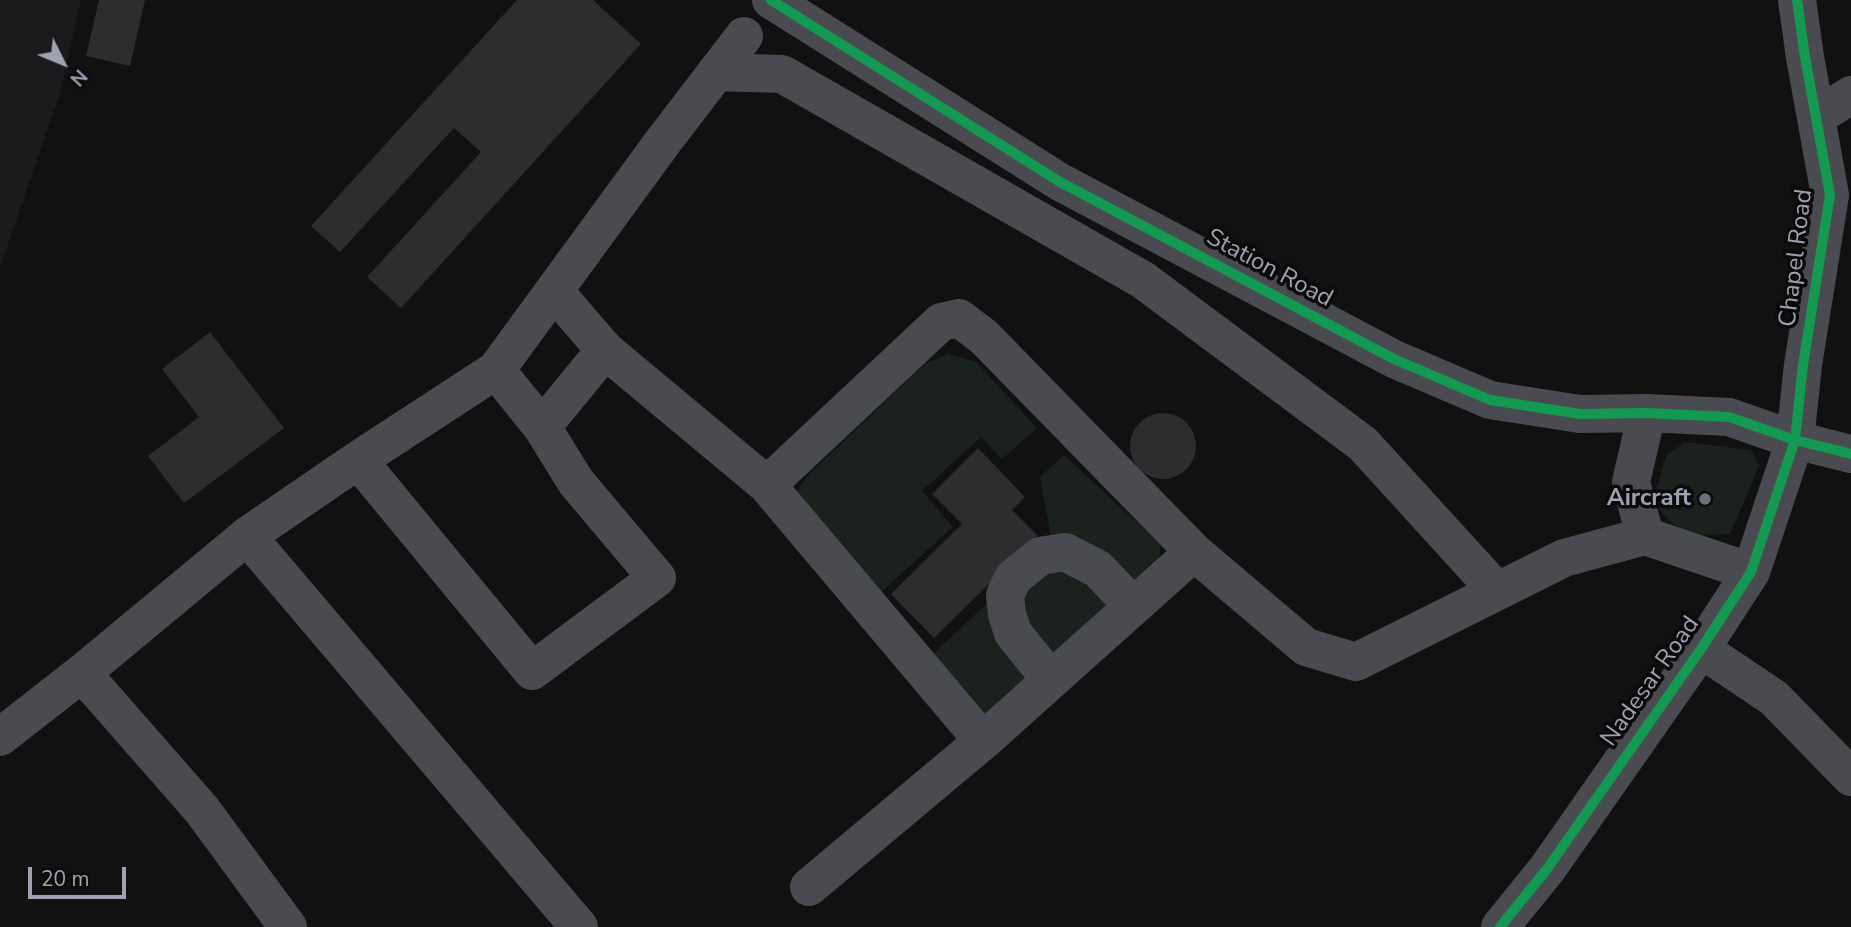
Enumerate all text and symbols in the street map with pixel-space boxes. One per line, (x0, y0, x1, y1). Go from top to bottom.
north arrow (28, 28, 98, 98)
text: N (64, 63, 93, 91)
street label: Chapel Road (1774, 188, 1820, 328)
street label: Station Road (1201, 224, 1337, 314)
place label: Aircraft (1607, 485, 1691, 513)
marker: Aircraft (1697, 491, 1713, 507)
street label: Nadesar Road (1596, 611, 1706, 753)
scale bar (32, 853, 130, 897)
text: 20 m (41, 865, 90, 893)

